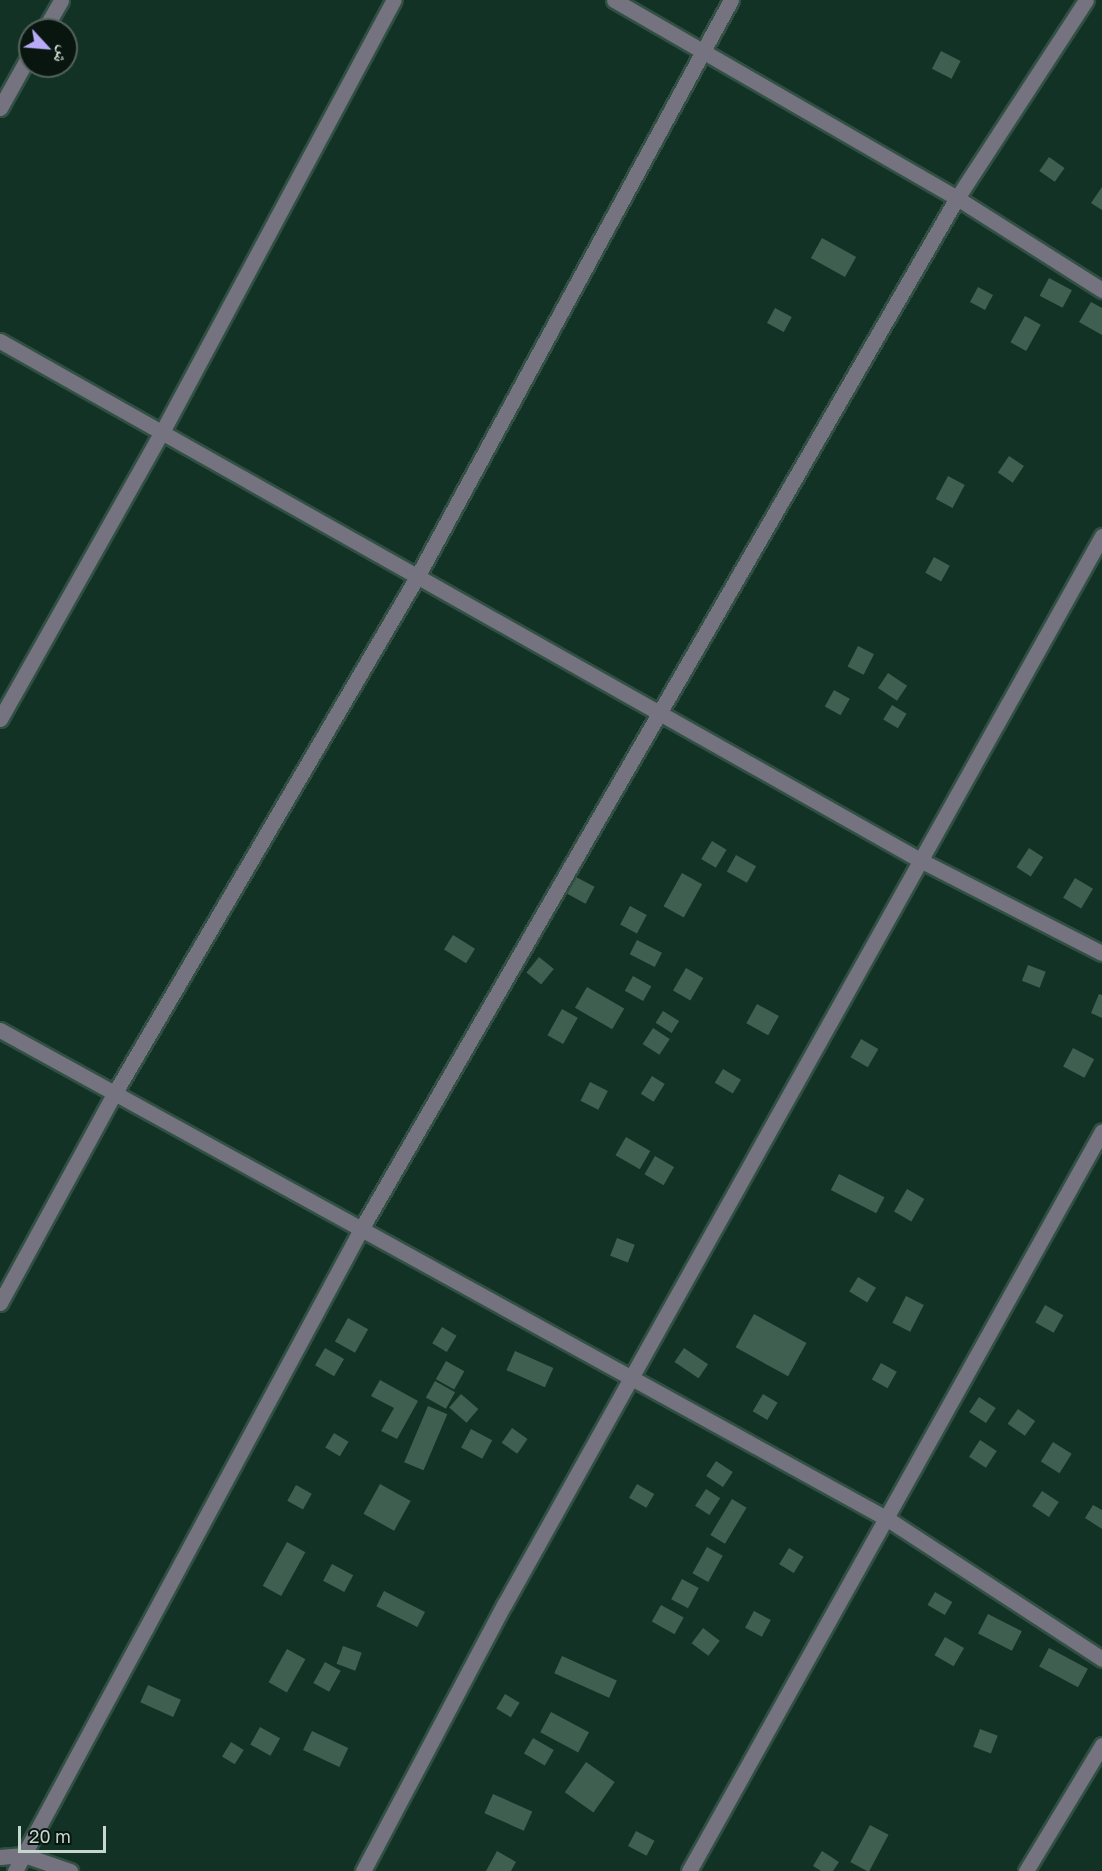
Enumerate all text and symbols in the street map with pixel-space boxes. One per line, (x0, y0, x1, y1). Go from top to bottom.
north arrow (18, 18, 78, 78)
text: ش (50, 43, 75, 67)
scale bar (21, 1814, 110, 1852)
text: 20 m (29, 1825, 71, 1847)

